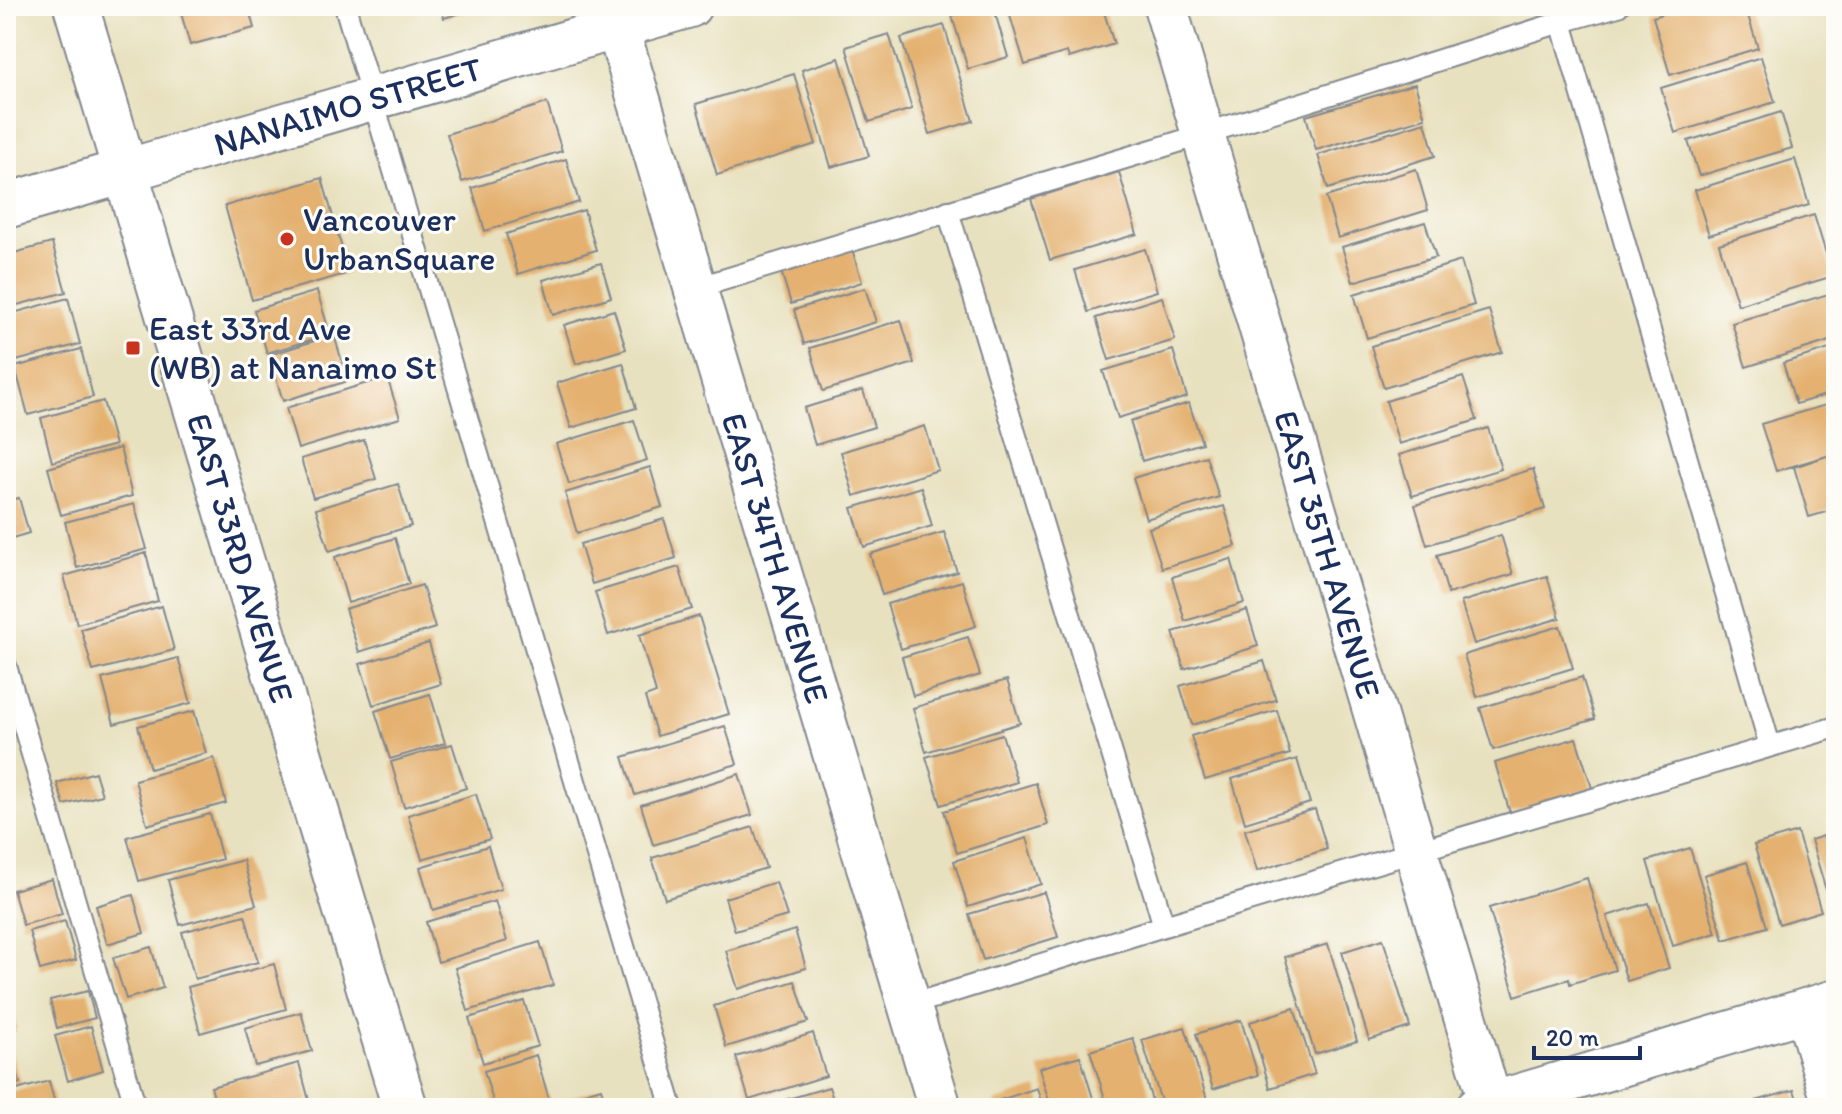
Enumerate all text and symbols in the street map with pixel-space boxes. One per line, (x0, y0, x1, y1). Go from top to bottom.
street label: NANAIMO STREET (209, 48, 487, 165)
place label: Vancouver UrbanSquare (303, 199, 495, 279)
marker: Vancouver UrbanSquare (278, 230, 296, 248)
place label: East 33rd Ave (WB) at Nanaimo St (149, 308, 437, 388)
marker: East 33rd Ave (WB) at Nanaimo St (124, 339, 142, 357)
street label: EAST 35TH AVENUE (1265, 406, 1389, 703)
street label: EAST 34TH AVENUE (713, 408, 838, 708)
street label: EAST 33RD AVENUE (178, 409, 303, 708)
scale bar (1534, 1010, 1640, 1060)
text: 20 m (1546, 1023, 1599, 1052)

